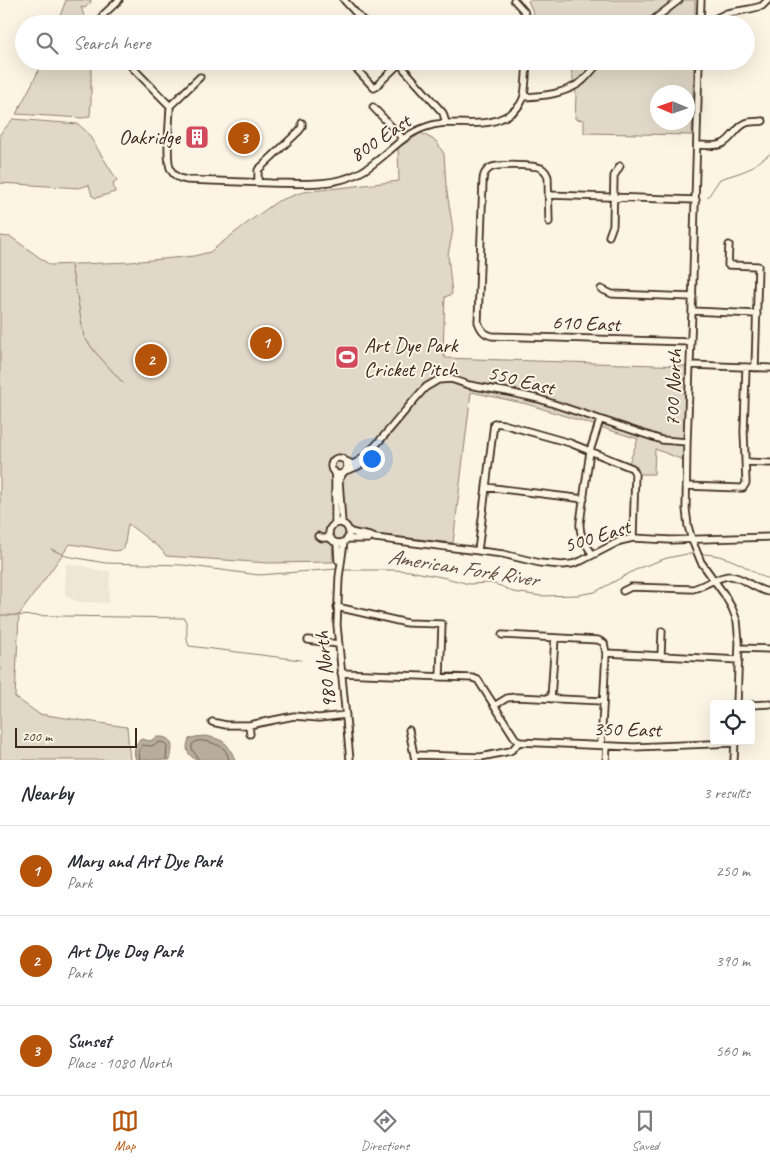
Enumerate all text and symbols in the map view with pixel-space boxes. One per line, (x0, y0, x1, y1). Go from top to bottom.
search box (15, 15, 755, 70)
icon: search (33, 29, 61, 57)
text: Search here (73, 31, 150, 55)
north arrow (650, 85, 695, 130)
street label: 800 East (345, 107, 417, 168)
pin: 3 (228, 119, 260, 157)
place label: Oakridge (119, 124, 181, 150)
building icon: Oakridge (184, 124, 210, 150)
street label: 610 East (552, 309, 622, 337)
pin: 1 (250, 324, 282, 362)
place label: Art Dye Park Cricket Pitch (364, 332, 459, 382)
pin: 2 (135, 341, 167, 379)
sports icon: Art Dye Park Cricket Pitch (334, 344, 360, 370)
street label: 700 North (659, 348, 687, 427)
street label: 550 East (485, 359, 559, 401)
your location (359, 446, 385, 472)
street label: 500 East (561, 513, 635, 558)
water label: American Fork River (386, 542, 543, 594)
street label: 980 North (308, 630, 342, 710)
map controls (710, 700, 755, 745)
button: locate (710, 700, 755, 745)
street label: 350 East (593, 715, 663, 743)
scale bar (15, 725, 138, 748)
text: 200 m (22, 728, 52, 745)
text: Nearby (20, 780, 73, 806)
text: 3 results (703, 783, 750, 803)
text: Mary and Art Dye Park (67, 849, 222, 873)
text: 1 (32, 861, 40, 881)
text: 250 m (716, 861, 750, 881)
text: Park (67, 873, 92, 893)
text: Art Dye Dog Park (67, 939, 182, 963)
text: 2 (32, 951, 40, 971)
text: 390 m (716, 951, 750, 971)
text: Park (67, 963, 92, 983)
text: Sunset (67, 1029, 111, 1053)
text: 3 (32, 1041, 40, 1061)
text: 560 m (716, 1041, 750, 1061)
text: Place · 1080 North (67, 1053, 172, 1073)
tab: Map (111, 1107, 139, 1154)
tab: Directions (361, 1107, 409, 1154)
tab: Saved (631, 1107, 659, 1154)

